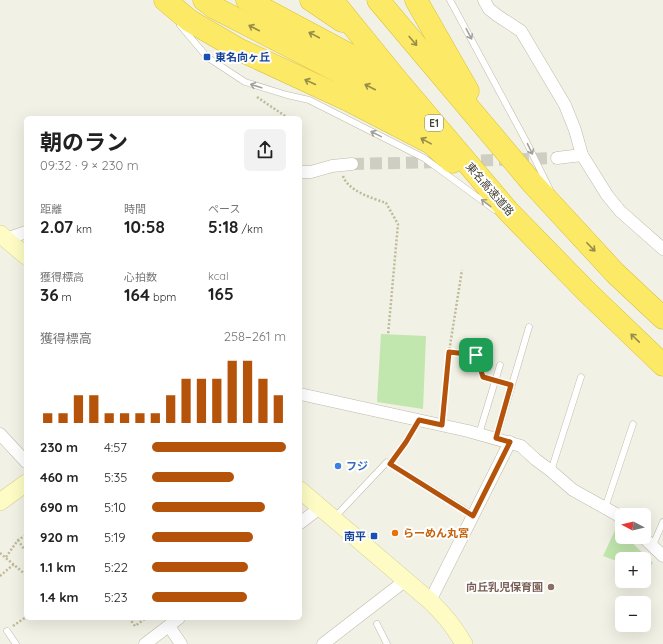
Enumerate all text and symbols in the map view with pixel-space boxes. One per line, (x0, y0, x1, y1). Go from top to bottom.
one-way arrow (248, 24, 260, 31)
one-way arrow (466, 28, 473, 40)
one-way arrow (308, 31, 320, 39)
one-way arrow (408, 35, 417, 46)
place label: 東名向ヶ丘 (215, 50, 270, 64)
marker: 東名向ヶ丘 (202, 52, 212, 62)
one-way arrow (304, 78, 316, 85)
one-way arrow (251, 81, 263, 89)
one-way arrow (364, 83, 376, 91)
road number: E1 (425, 115, 443, 131)
text: 朝のラン (40, 128, 128, 156)
button: share (244, 129, 286, 171)
one-way arrow (371, 130, 383, 137)
one-way arrow (420, 136, 432, 144)
one-way arrow (527, 143, 534, 155)
text: 09:32 · 9 × 230 m (40, 157, 139, 173)
street label: 東名高速道路 (463, 160, 517, 218)
one-way arrow (480, 199, 491, 207)
text: 距離 (40, 202, 62, 216)
text: 時間 (124, 202, 146, 216)
text: ペース (208, 202, 240, 216)
text: 2.07 (40, 216, 73, 237)
text: 10:58 (124, 216, 165, 237)
text: 5:18 (208, 216, 238, 237)
text: km (73, 222, 92, 236)
text: /km (238, 222, 263, 236)
one-way arrow (587, 242, 596, 253)
text: kcal (208, 269, 229, 283)
text: 獲得標高 (40, 270, 84, 284)
text: 心拍数 (124, 270, 157, 284)
text: 165 (208, 283, 234, 304)
text: 36 (40, 284, 59, 305)
text: 164 (124, 284, 150, 305)
text: m (59, 290, 72, 304)
text: bpm (150, 290, 176, 304)
text: 258–261 m (224, 328, 286, 344)
text: 獲得標高 (40, 330, 92, 346)
one-way arrow (630, 333, 640, 342)
pin (459, 338, 493, 372)
icon: arrive (465, 344, 487, 366)
text: 230 m (40, 439, 78, 455)
text: 4:57 (104, 439, 127, 455)
place label: フジ (346, 459, 368, 473)
marker: フジ (333, 461, 343, 471)
text: 460 m (40, 469, 78, 485)
text: 5:35 (104, 469, 127, 485)
text: 690 m (40, 499, 78, 515)
text: 5:10 (104, 499, 126, 515)
north arrow (615, 508, 651, 544)
map controls (615, 508, 651, 632)
place label: らーめん丸宮 (403, 526, 469, 540)
marker: らーめん丸宮 (390, 528, 400, 538)
text: 920 m (40, 529, 78, 545)
text: 5:19 (104, 529, 126, 545)
place label: 南平 (344, 529, 366, 543)
marker: 南平 (369, 531, 379, 541)
button: + (615, 552, 651, 588)
text: 1.1 km (40, 559, 76, 575)
text: 5:22 (104, 559, 128, 575)
place label: 向丘乳児保育園 (466, 580, 543, 594)
marker: 向丘乳児保育園 (546, 582, 556, 592)
text: 1.4 km (40, 589, 79, 605)
text: 5:23 (104, 589, 128, 605)
button: − (615, 596, 651, 632)

